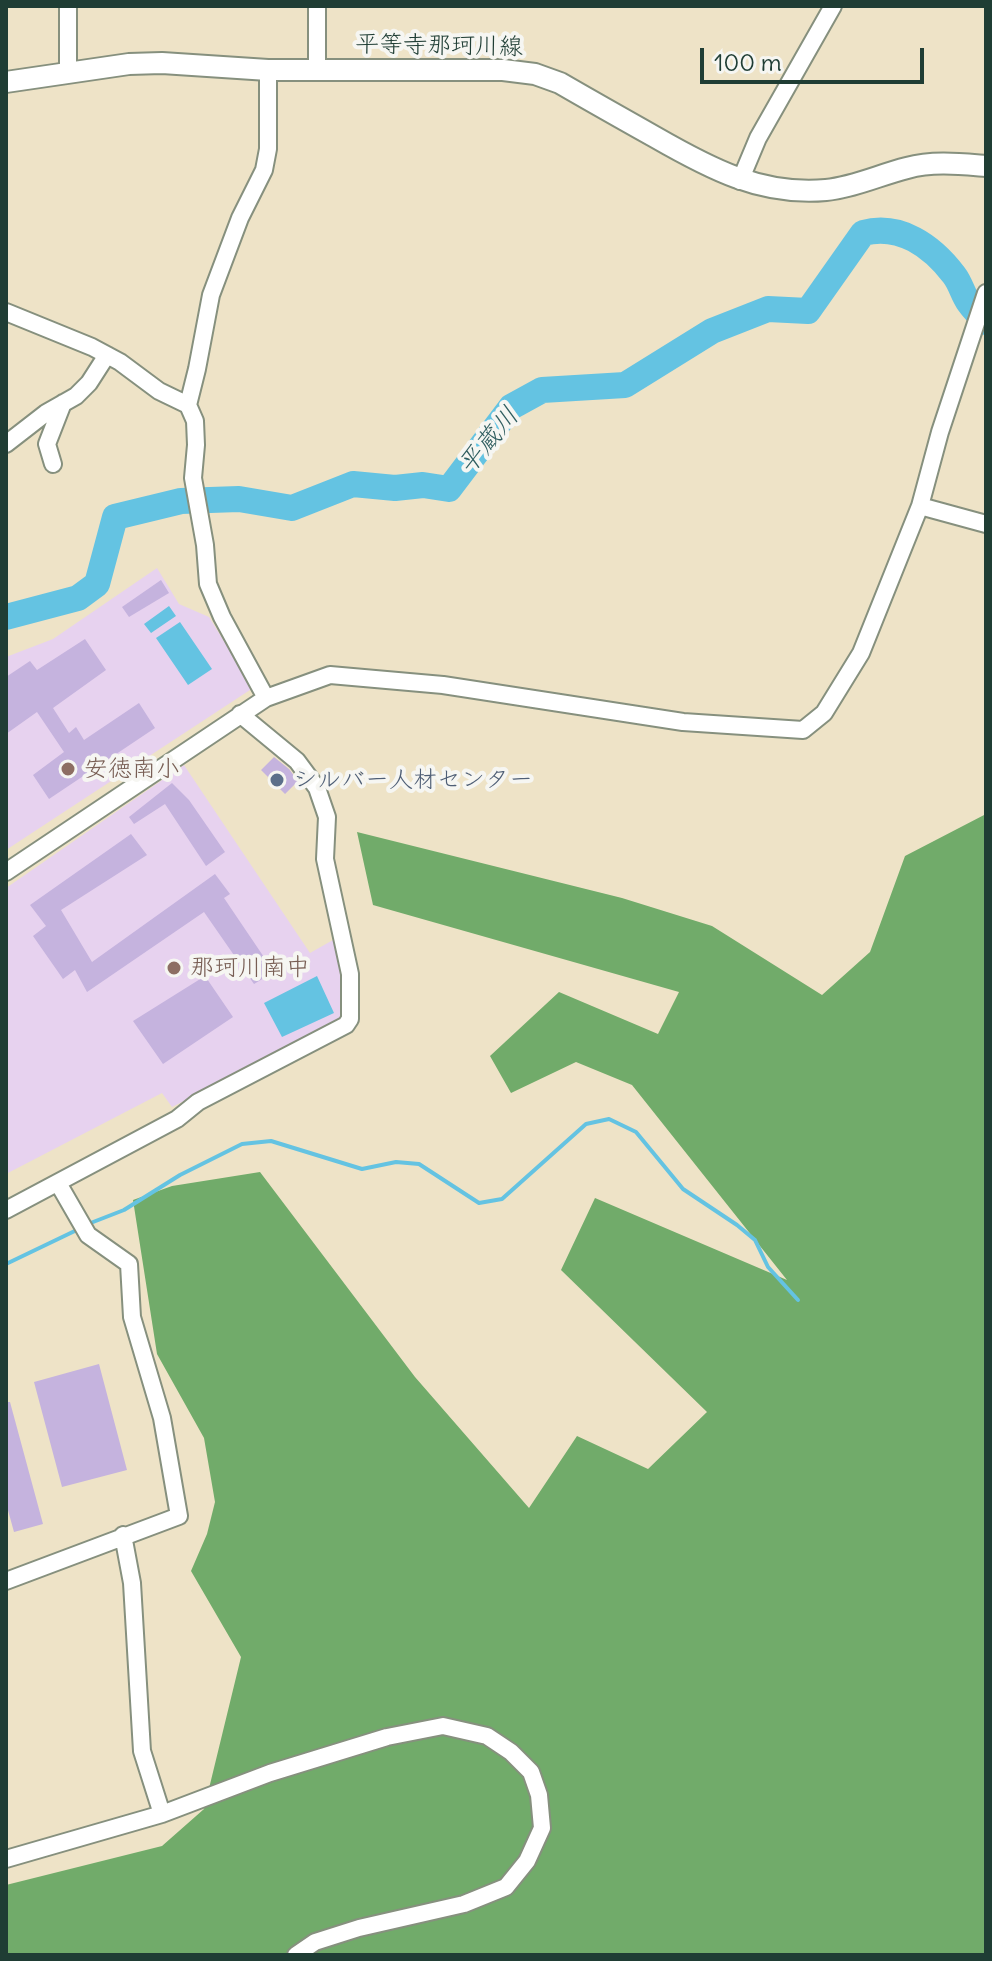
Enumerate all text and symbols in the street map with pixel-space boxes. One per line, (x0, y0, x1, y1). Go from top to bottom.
street label: 平等寺那珂川線 (355, 30, 523, 62)
scale bar (704, 32, 928, 82)
text: 100 m (714, 47, 782, 77)
water label: 平蔵川 (452, 401, 526, 481)
place label: 安徳南小 (84, 755, 180, 783)
marker: 安徳南小 (59, 760, 77, 778)
place label: シルバー人材センター (293, 766, 533, 794)
marker: シルバー人材センター (268, 771, 286, 789)
place label: 那珂川南中 (190, 954, 310, 982)
marker: 那珂川南中 (165, 959, 183, 977)

